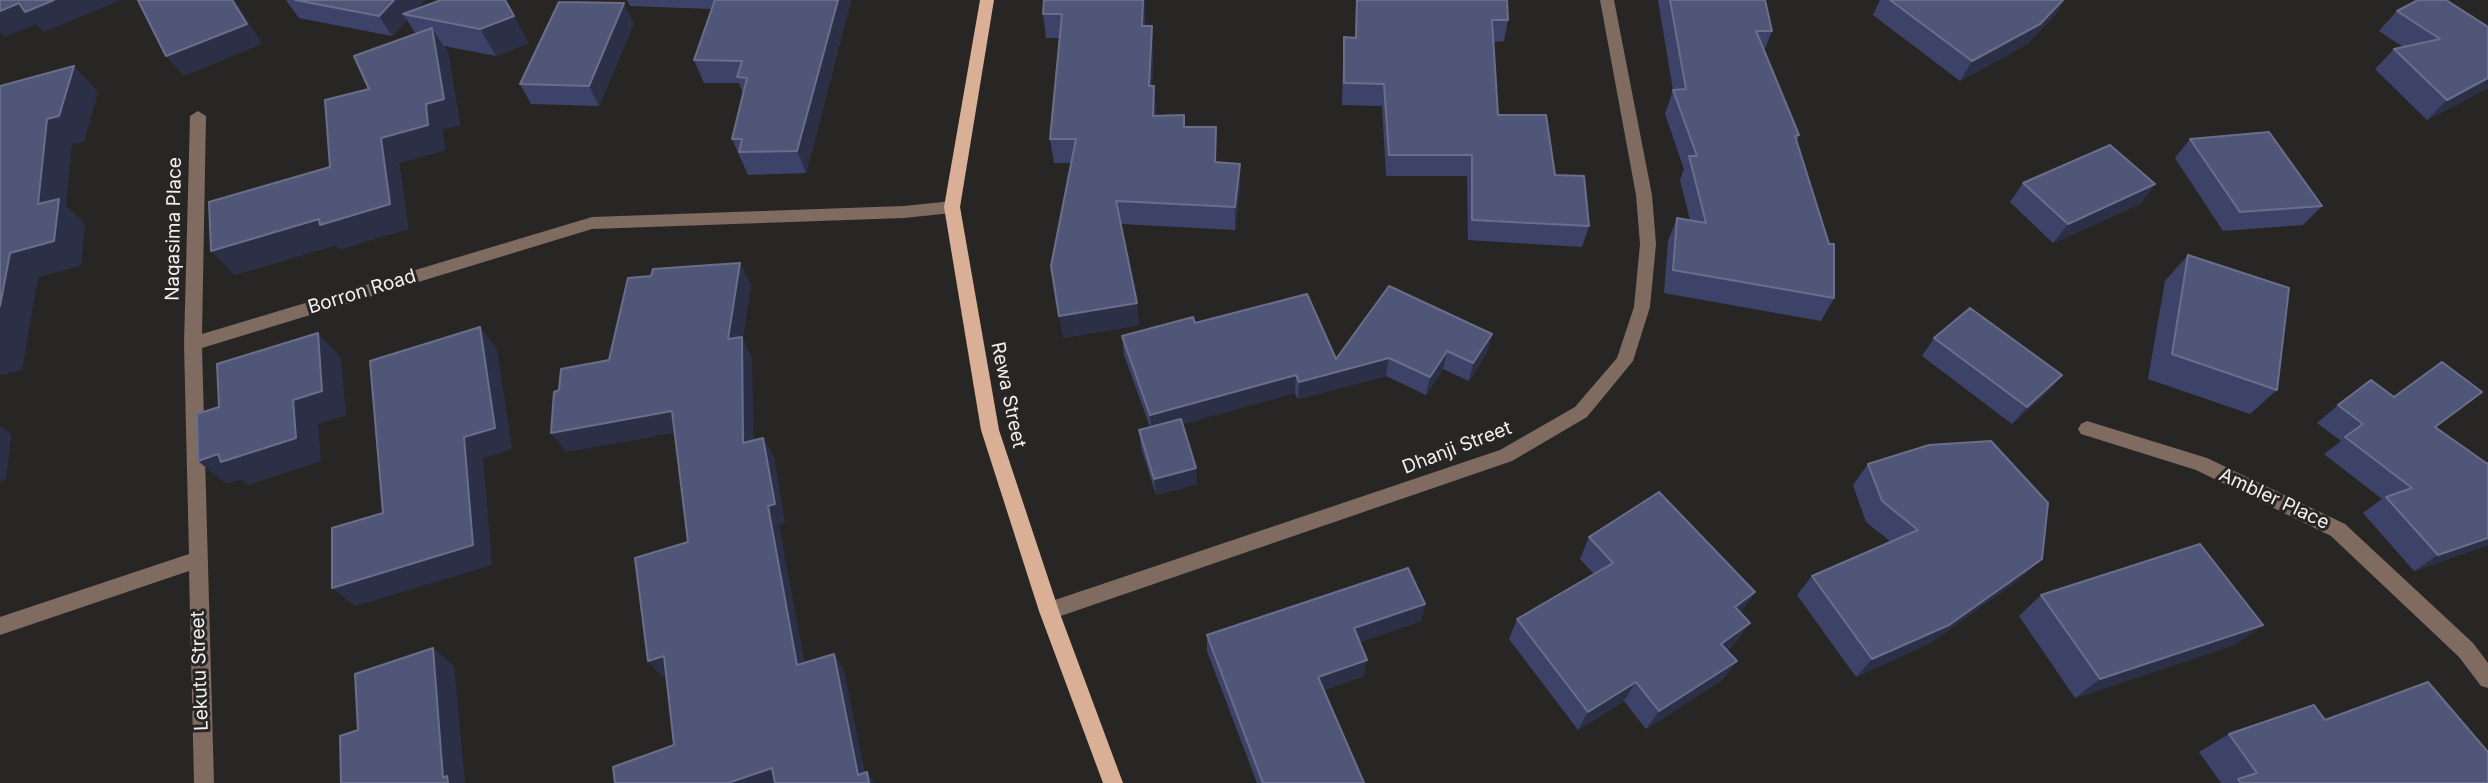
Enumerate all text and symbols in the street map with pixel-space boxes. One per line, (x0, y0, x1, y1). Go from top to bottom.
street label: Naqasima Place (161, 157, 187, 301)
street label: Borron Road (305, 265, 419, 319)
street label: Rewa Street (986, 340, 1030, 450)
street label: Dhanji Street (1399, 417, 1515, 479)
street label: Ambler Place (2215, 464, 2333, 534)
street label: Lekutu Street (187, 611, 213, 731)

